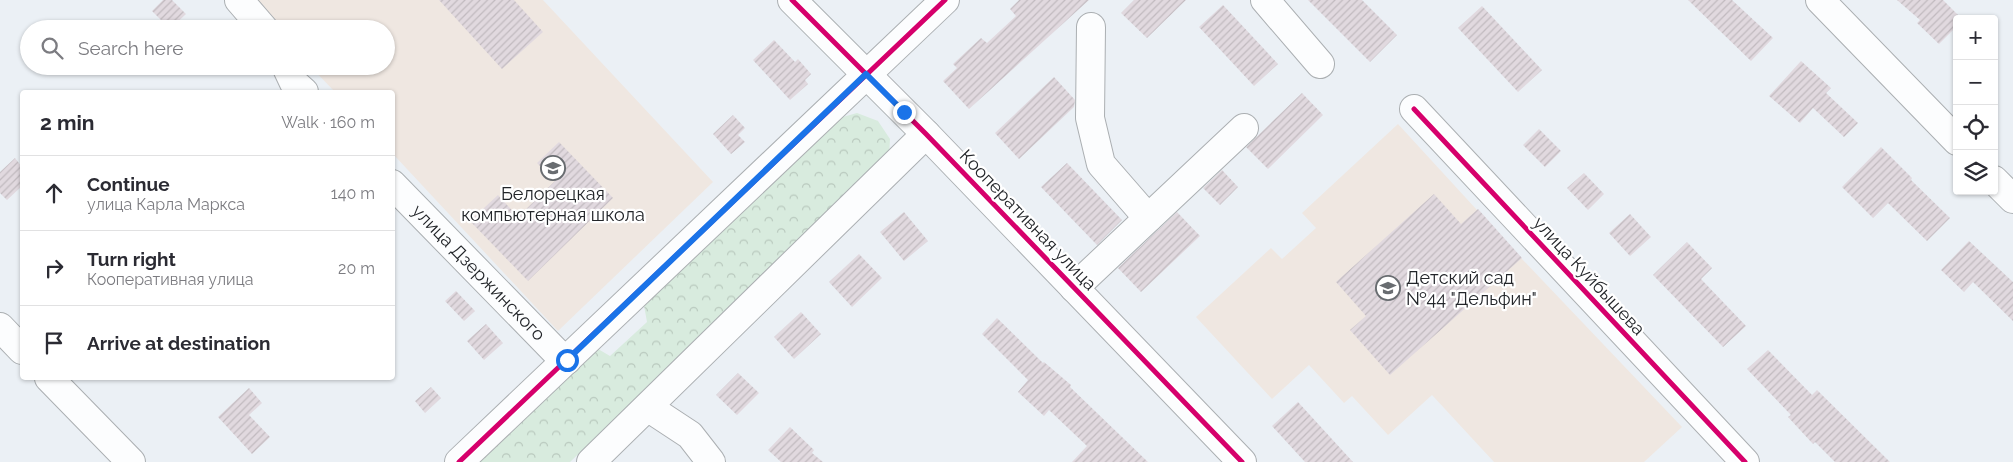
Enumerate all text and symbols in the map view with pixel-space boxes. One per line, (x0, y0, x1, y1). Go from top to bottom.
map controls (1953, 15, 1998, 195)
button: + (1953, 15, 1998, 60)
search box (20, 20, 395, 75)
icon: search (38, 34, 66, 62)
text: Search here (78, 37, 184, 59)
button: − (1953, 60, 1998, 105)
route end (893, 101, 916, 124)
button: locate (1953, 105, 1998, 150)
text: 2 min (40, 110, 94, 135)
text: Walk · 160 m (281, 113, 375, 132)
street label: Кооперативная улица (956, 145, 1101, 294)
button: layers (1953, 150, 1998, 195)
school or university icon: Белорецкая компьютерная школа (540, 155, 566, 181)
text: Continue (87, 173, 170, 195)
icon: ahead (40, 179, 68, 207)
place label: Белорецкая компьютерная школа (461, 183, 645, 225)
text: 140 m (331, 184, 375, 203)
text: улица Карла Маркса (87, 195, 245, 214)
street label: улица Дзержинского (408, 200, 550, 345)
street label: улица Куйбышева (1529, 212, 1650, 339)
text: Turn right (87, 248, 176, 270)
icon: right (40, 254, 68, 282)
text: 20 m (338, 259, 375, 278)
place label: Детский сад №44 "Дельфин" (1406, 267, 1537, 309)
text: Кооперативная улица (87, 270, 254, 289)
school or university icon: Детский сад №44 "Дельфин" (1375, 275, 1401, 301)
icon: arrive (40, 329, 68, 357)
text: Arrive at destination (87, 332, 271, 354)
route start (556, 349, 579, 372)

